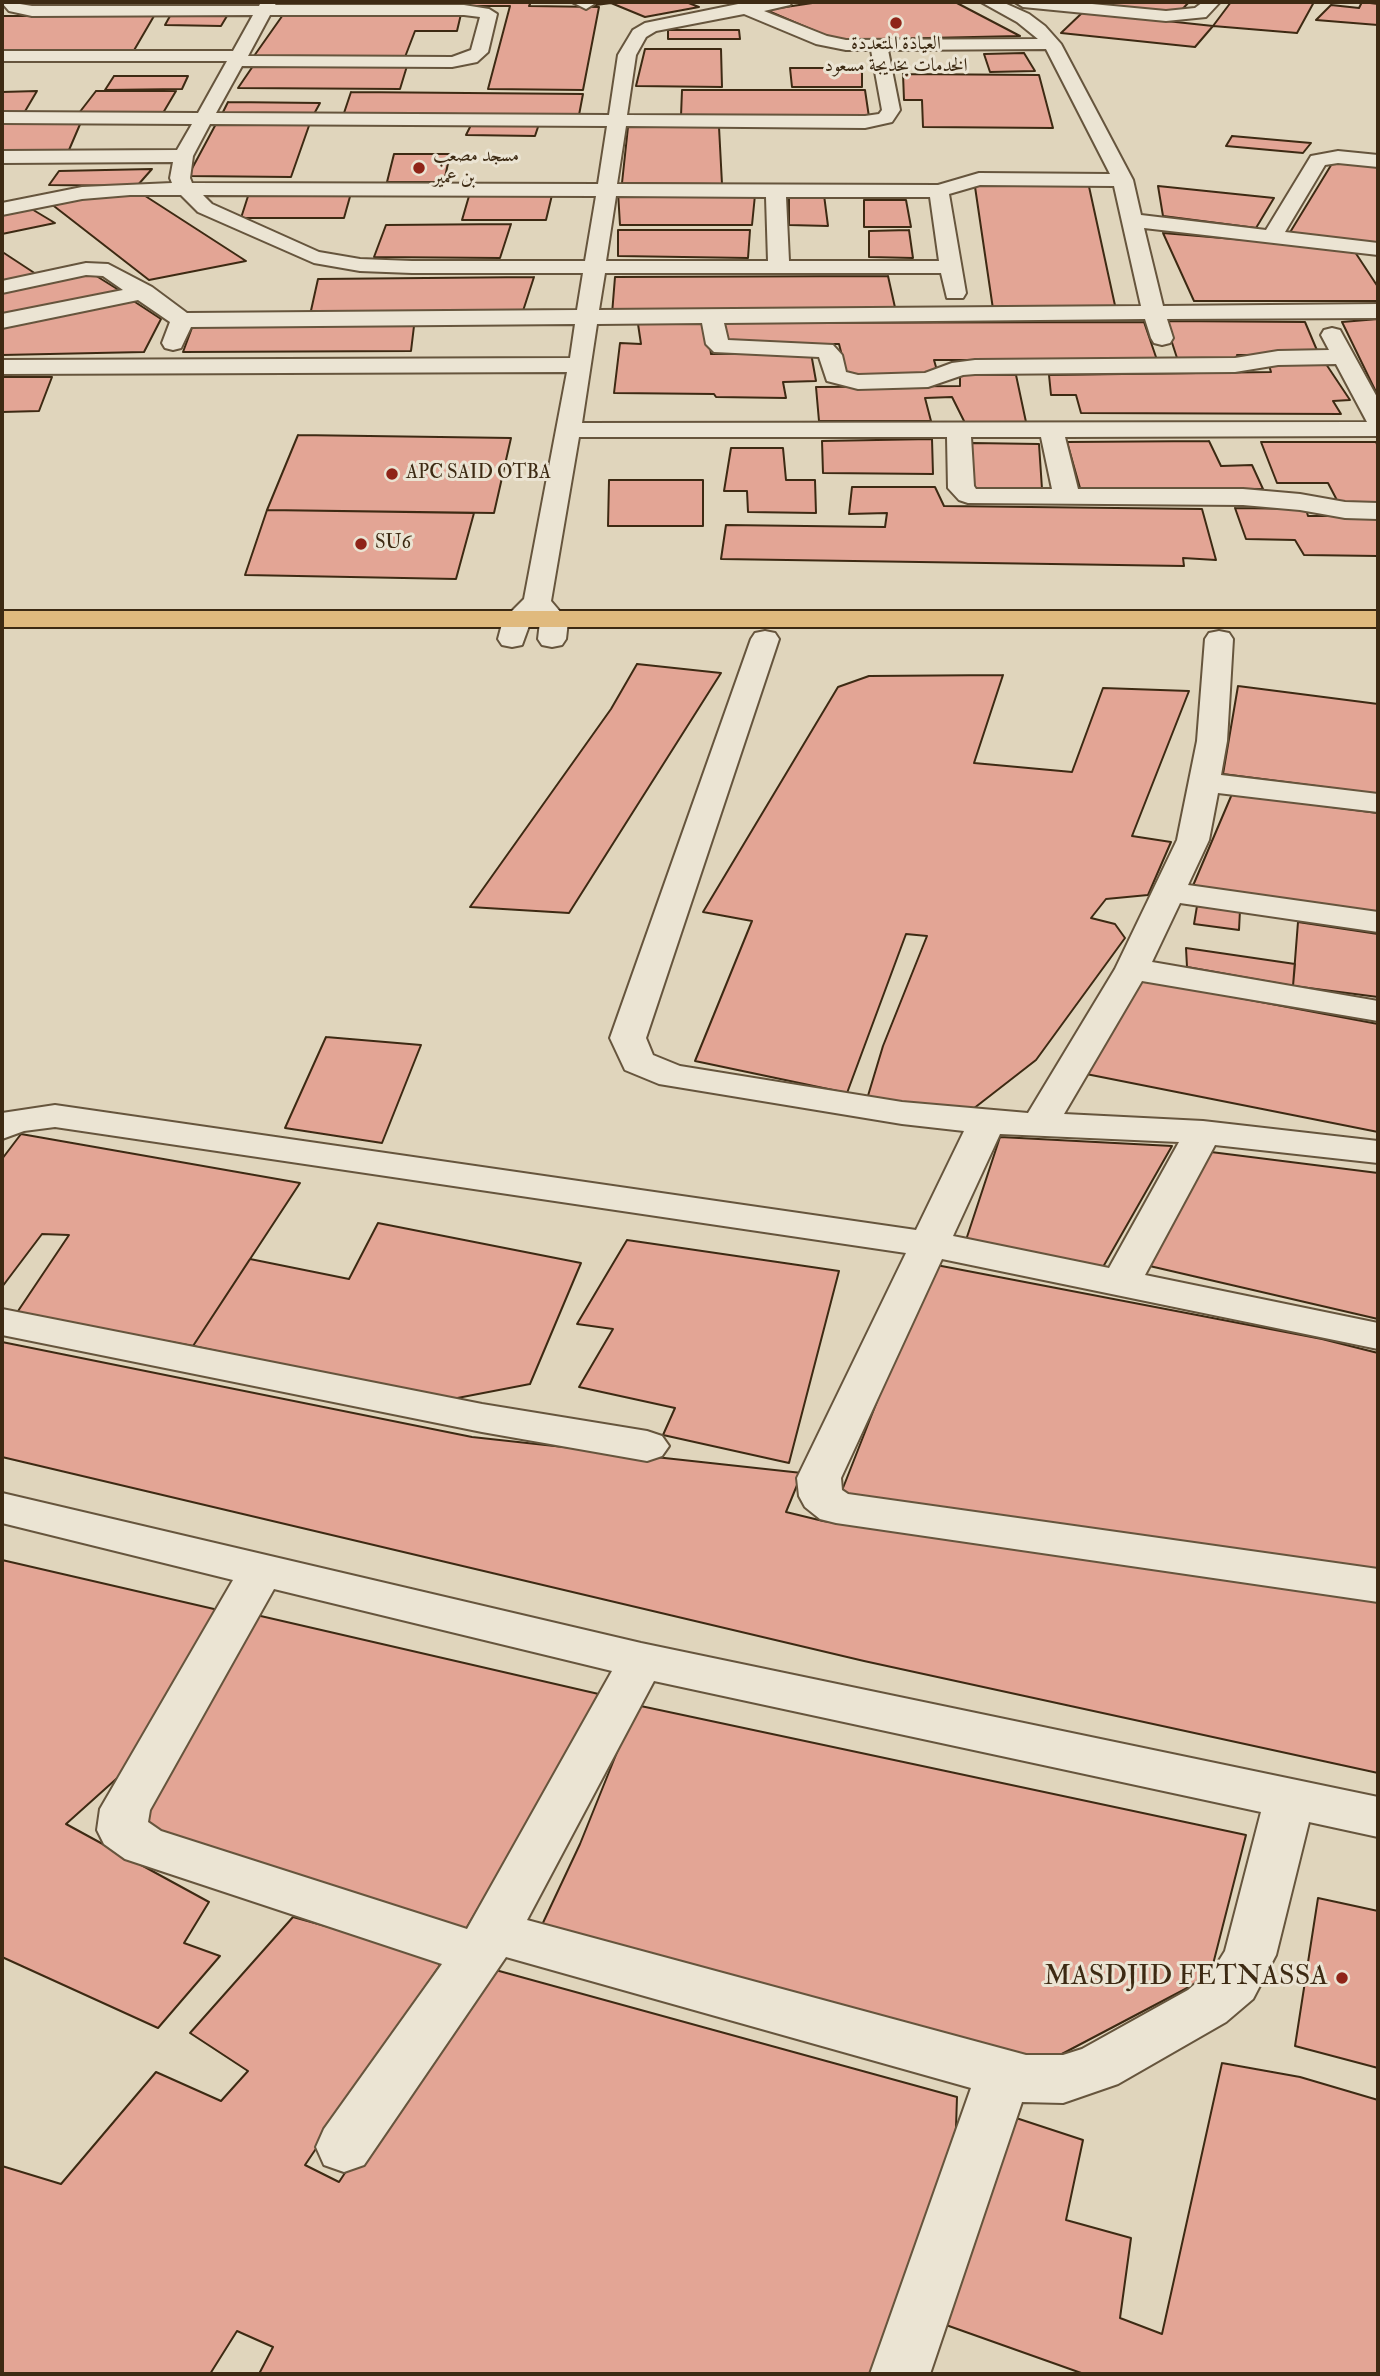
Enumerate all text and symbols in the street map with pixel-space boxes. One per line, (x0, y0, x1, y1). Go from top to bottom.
marker: العيادة المتعددة الخدمات بخديجة مسعود (888, 15, 904, 31)
place label: العيادة المتعددة الخدمات بخديجة مسعود (824, 34, 968, 78)
place label: مسجد مصعب بن عمير (433, 146, 519, 190)
marker: مسجد مصعب بن عمير (411, 160, 427, 176)
place label: APC SAID OTBA (406, 463, 551, 485)
marker: APC SAID OTBA (384, 466, 400, 482)
place label: SU6 (375, 533, 411, 555)
marker: SU6 (353, 536, 369, 552)
place label: MASDJID FETNASSA (1044, 1961, 1328, 1995)
marker: MASDJID FETNASSA (1334, 1970, 1350, 1986)

